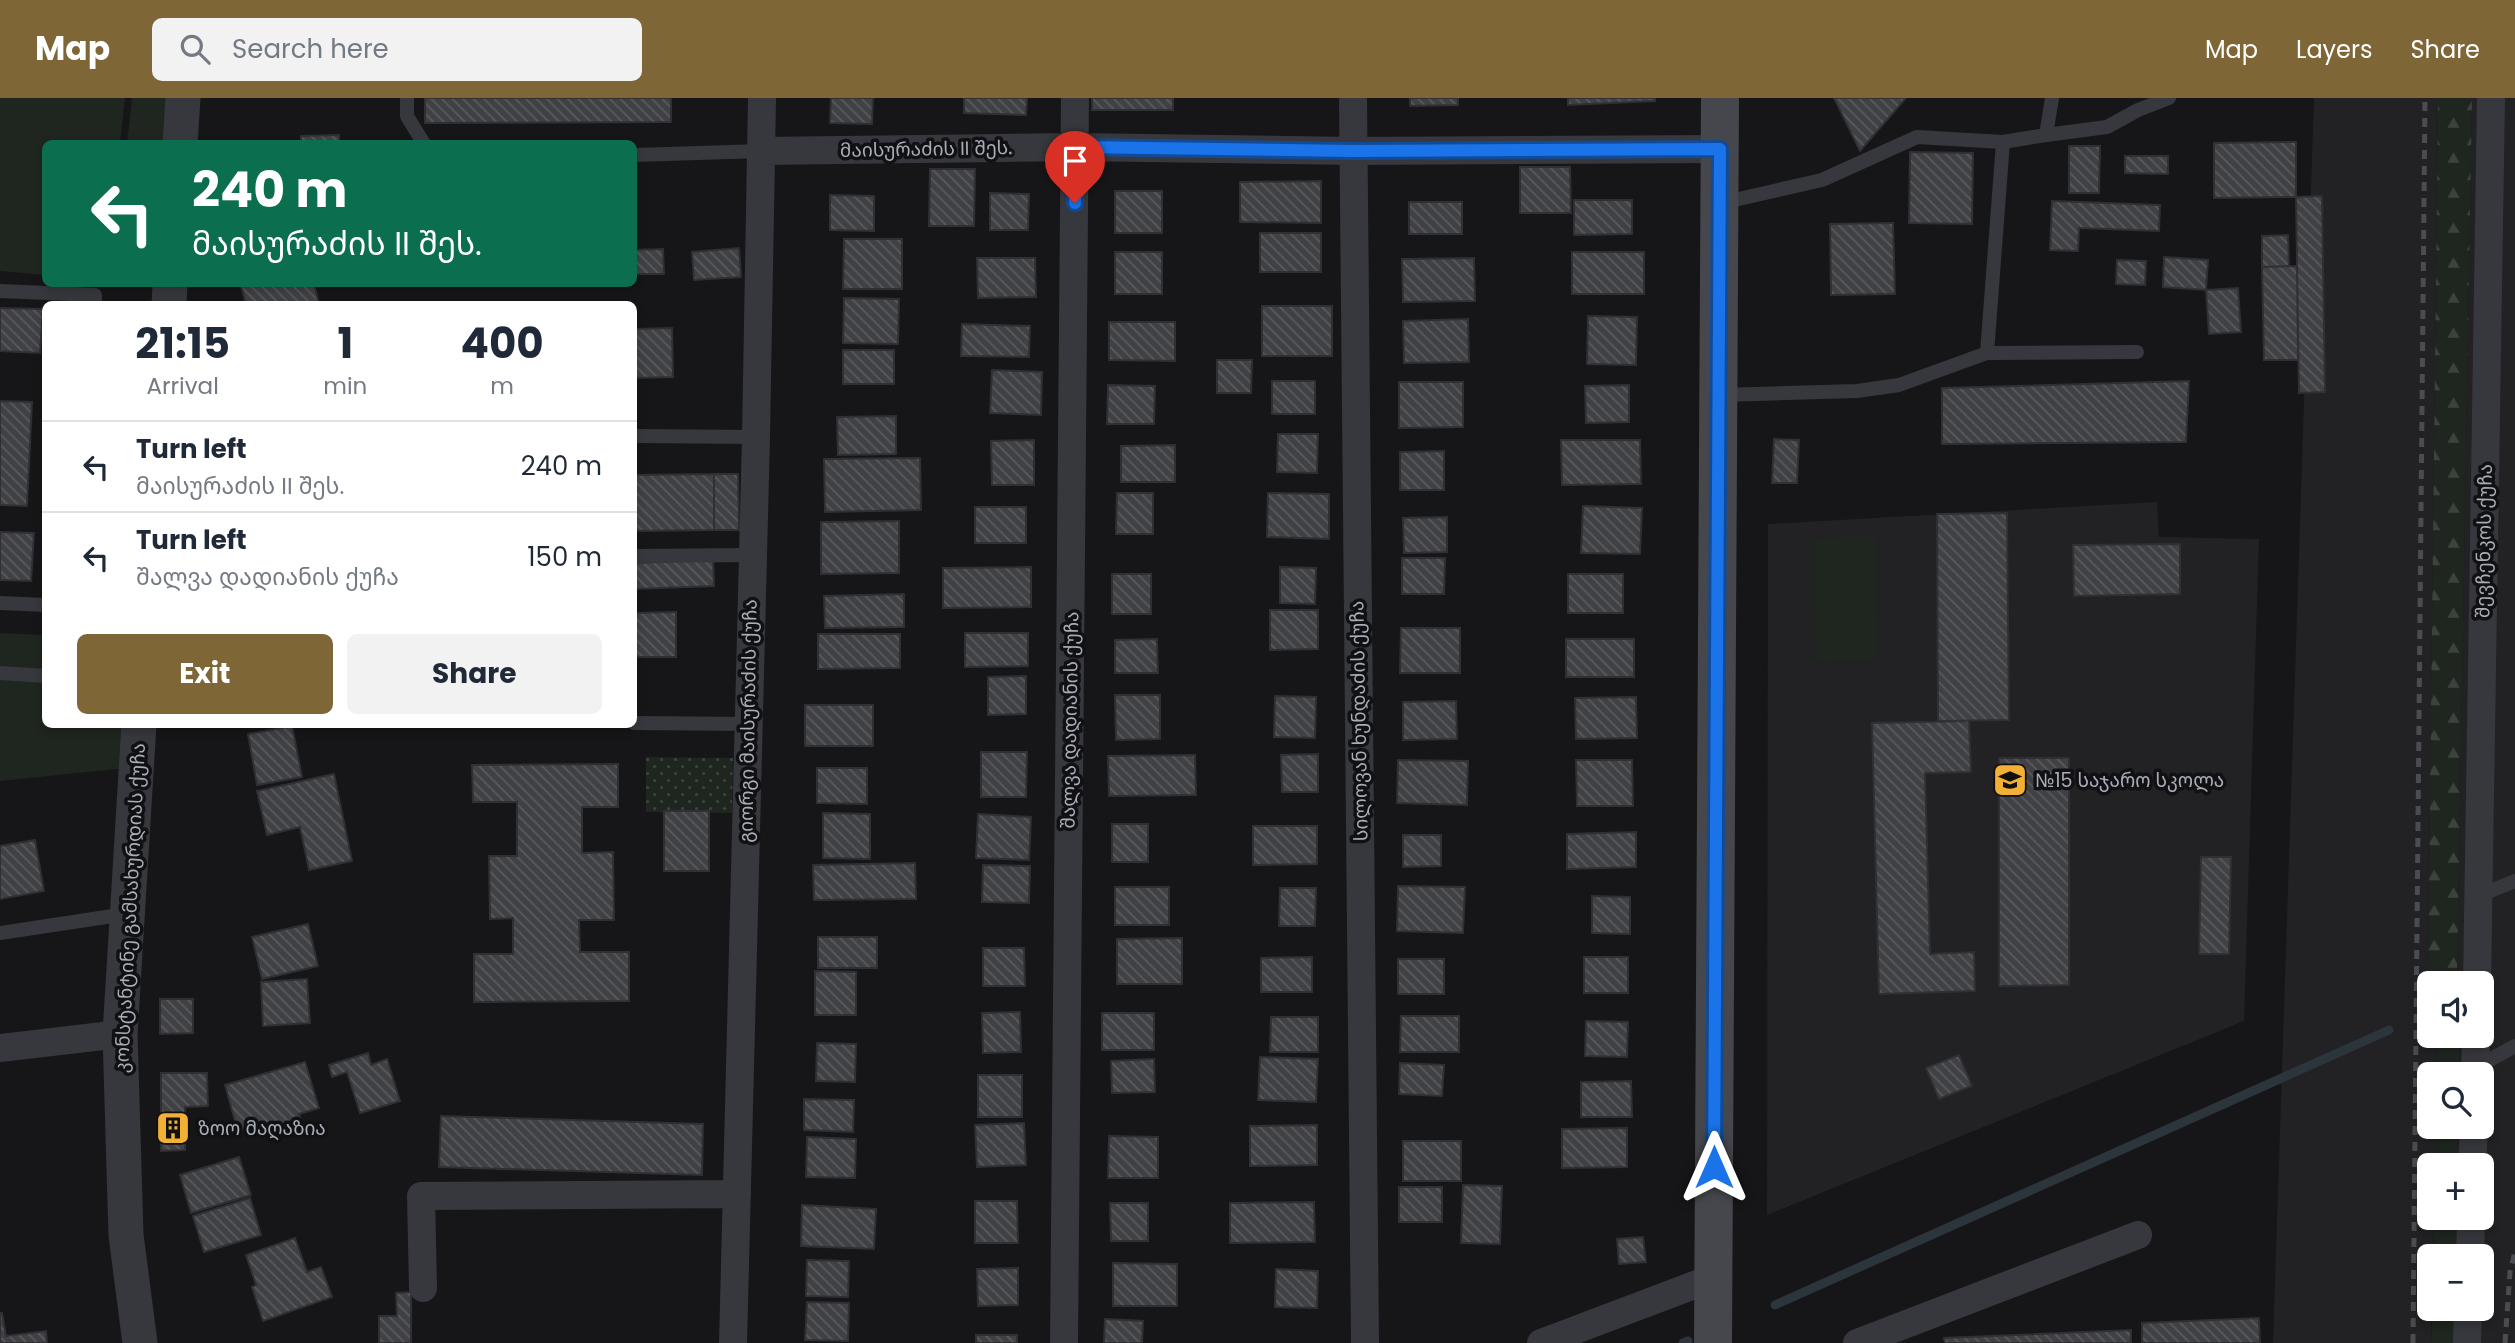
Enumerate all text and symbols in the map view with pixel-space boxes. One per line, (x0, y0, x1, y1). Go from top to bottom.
search box (152, 18, 642, 81)
text: Map (35, 25, 110, 72)
icon: search (176, 30, 214, 68)
text: Search here (232, 31, 389, 67)
text: Map (2205, 33, 2258, 66)
text: Layers (2296, 33, 2372, 66)
text: Share (2410, 33, 2480, 66)
pin (1045, 131, 1105, 203)
street label: მაისურაძის II შეს. (840, 134, 1012, 164)
icon: arrive (1056, 142, 1094, 180)
text: 240 m (192, 156, 347, 224)
icon: left (77, 168, 168, 259)
text: მაისურაძის II შეს. (192, 221, 482, 266)
text: 21:15 (135, 314, 230, 373)
text: 1 (337, 314, 353, 373)
text: 400 (461, 314, 544, 373)
text: Arrival (146, 370, 219, 402)
text: min (323, 370, 367, 402)
text: m (490, 370, 514, 402)
text: Turn left (136, 431, 247, 467)
icon: left (77, 448, 115, 486)
text: 240 m (521, 448, 602, 484)
street label: შევჩენკოს ქუჩა (2469, 464, 2499, 618)
text: მაისურაძის II შეს. (136, 470, 344, 502)
text: Turn left (136, 522, 247, 558)
icon: left (77, 539, 115, 577)
text: 150 m (527, 539, 602, 575)
text: შალვა დადიანის ქუჩა (136, 561, 399, 593)
street label: გიორგი მაისურაძის ქუჩა (732, 599, 764, 843)
street label: სილოვან ხუნდაძის ქუჩა (1343, 601, 1375, 841)
street label: შალვა დადიანის ქუჩა (1055, 611, 1085, 829)
button: Exit (77, 634, 333, 714)
button: Share (347, 634, 602, 714)
street label: კონსტანტინე გამსახურდიას ქუჩა (108, 742, 152, 1074)
school or university icon: №15 საჯარო სკოლა (1991, 761, 2029, 799)
place label: №15 საჯარო სკოლა (2035, 767, 2224, 794)
map controls (2417, 971, 2494, 1321)
button: sound (2417, 971, 2494, 1048)
button: search (2417, 1062, 2494, 1139)
building icon: ზოო მაღაზია (154, 1109, 192, 1147)
place label: ზოო მაღაზია (198, 1115, 326, 1142)
position arrow (1677, 1130, 1751, 1204)
button: + (2417, 1153, 2494, 1230)
button: − (2417, 1244, 2494, 1321)

